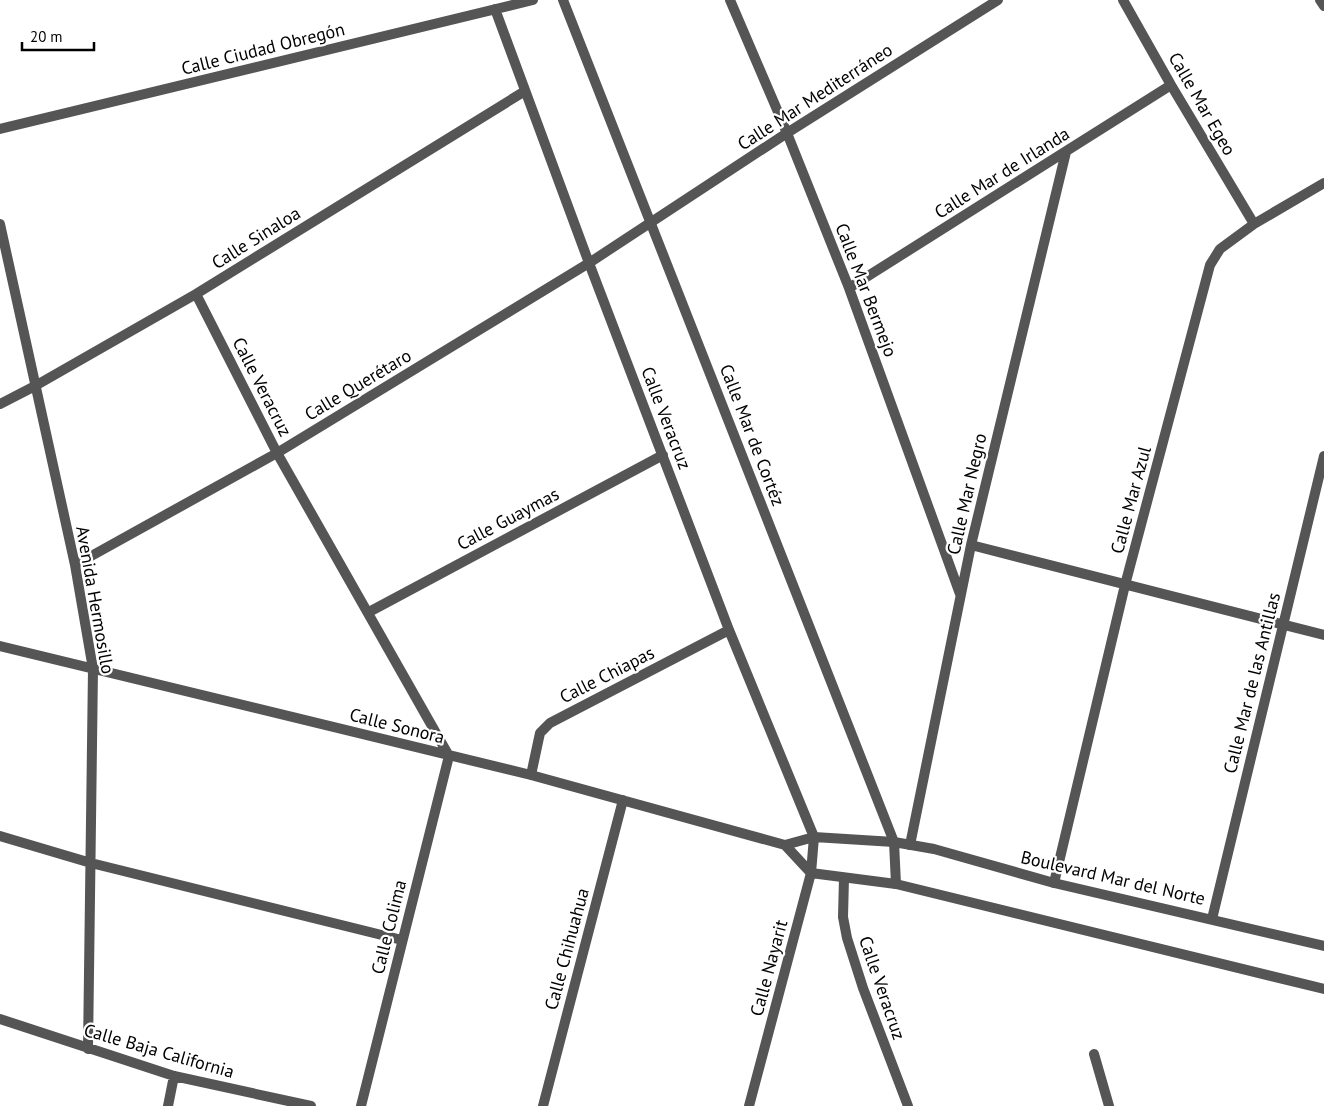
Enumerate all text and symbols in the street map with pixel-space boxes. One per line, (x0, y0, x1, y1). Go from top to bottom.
street label: Calle Ciudad Obregón (179, 17, 347, 80)
scale bar (22, 20, 95, 52)
text: 20 m (30, 27, 63, 46)
street label: Calle Mar Mediterráneo (733, 38, 896, 155)
street label: Calle Mar Egeo (1164, 48, 1241, 159)
street label: Calle Mar de Irlanda (930, 122, 1074, 223)
street label: Calle Sinaloa (207, 201, 304, 274)
street label: Calle Mar Bermejo (830, 220, 903, 360)
street label: Calle Veracruz (228, 333, 297, 440)
street label: Calle Querétaro (300, 344, 415, 425)
street label: Calle Mar de Cortéz (715, 361, 790, 509)
street label: Calle Veracruz (636, 363, 697, 472)
street label: Calle Mar Negro (941, 431, 992, 557)
street label: Calle Mar Azul (1105, 443, 1156, 556)
street label: Calle Guaymas (453, 482, 563, 555)
street label: Avenida Hermosillo (71, 524, 120, 676)
street label: Calle Mar de las Antillas (1218, 590, 1285, 776)
street label: Calle Chiapas (555, 641, 658, 708)
street label: Calle Sonora (347, 703, 447, 748)
street label: Boulevard Mar del Norte (1019, 845, 1208, 910)
street label: Calle Colima (366, 877, 411, 976)
street label: Calle Chihuahua (539, 885, 594, 1012)
street label: Calle Nayarit (745, 917, 792, 1019)
street label: Calle Veracruz (854, 933, 911, 1043)
street label: Calle Baja California (81, 1018, 237, 1083)

